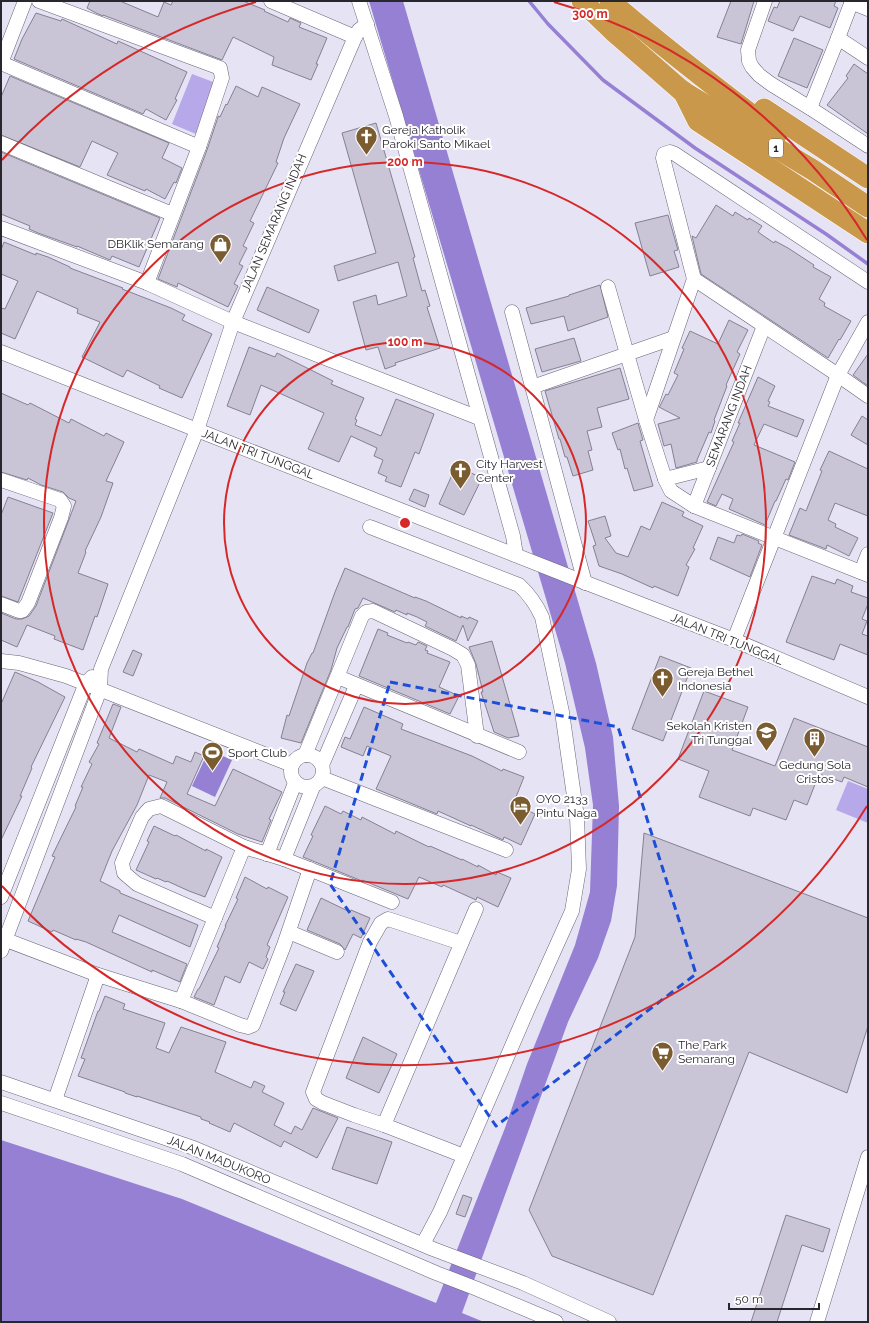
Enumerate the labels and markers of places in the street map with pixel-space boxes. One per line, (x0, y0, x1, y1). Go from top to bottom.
place label: Gereja Katholik Paroki Santo Mikael (382, 123, 491, 151)
church icon: Gereja Katholik Paroki Santo Mikael (354, 124, 380, 157)
shop icon: DBKlik Semarang (207, 231, 233, 264)
place label: DBKlik Semarang (107, 237, 204, 251)
place label: City Harvest Center (476, 457, 543, 485)
church icon: City Harvest Center (447, 458, 473, 491)
centre of rings (398, 516, 412, 530)
place label: Gereja Bethel Indonesia (678, 665, 754, 693)
church icon: Gereja Bethel Indonesia (649, 666, 675, 699)
place label: Sekolah Kristen Tri Tunggal (666, 719, 753, 747)
school or university icon: Sekolah Kristen Tri Tunggal (754, 720, 780, 753)
building icon: Gedung Sola Cristos (802, 725, 828, 758)
sports icon: Sport Club (199, 740, 225, 773)
place label: Sport Club (228, 746, 287, 760)
place label: Gedung Sola Cristos (779, 758, 851, 786)
place label: OYO 2133 Pintu Naga (536, 792, 597, 820)
hotel icon: OYO 2133 Pintu Naga (508, 793, 534, 826)
place label: The Park Semarang (678, 1038, 735, 1066)
supermarket icon: The Park Semarang (649, 1039, 675, 1072)

